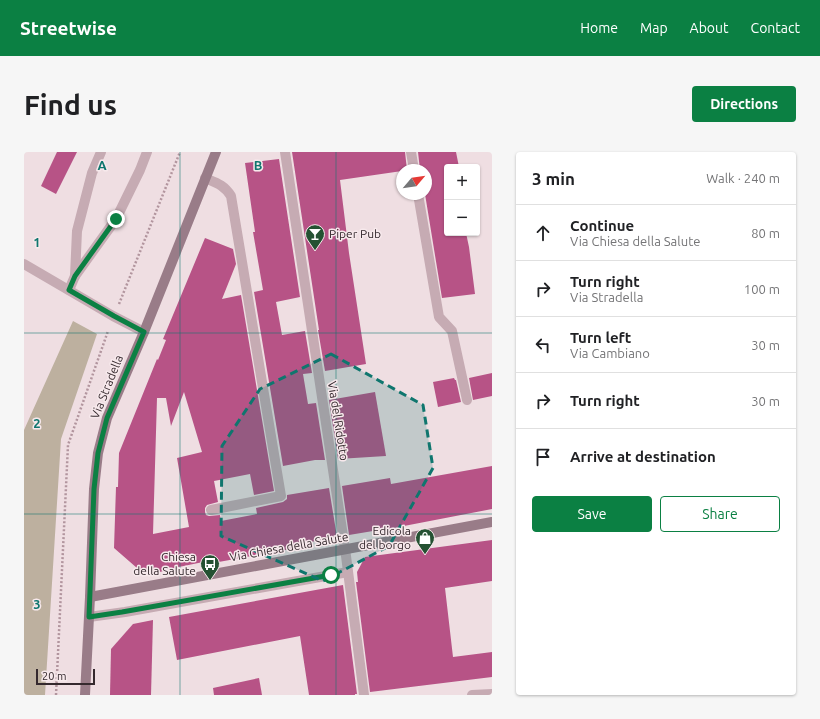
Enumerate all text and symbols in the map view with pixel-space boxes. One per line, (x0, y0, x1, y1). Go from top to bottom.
text: Streetwise (20, 17, 117, 39)
text: Home (580, 20, 618, 36)
text: Map (640, 20, 668, 36)
text: About (690, 20, 729, 36)
text: Contact (751, 20, 800, 36)
button: Directions (692, 86, 796, 122)
text: Find us (24, 89, 117, 120)
text: A (97, 158, 107, 172)
text: B (254, 158, 263, 172)
north arrow (396, 164, 432, 200)
map controls (444, 164, 480, 236)
button: + (444, 164, 480, 200)
text: 3 min (532, 169, 575, 188)
text: Walk · 240 m (706, 171, 780, 185)
button: − (444, 200, 480, 236)
route end (107, 210, 125, 228)
text: Continue (570, 217, 634, 234)
icon: ahead (532, 222, 554, 244)
bar icon: Piper Pub (304, 223, 326, 251)
text: 80 m (751, 226, 780, 240)
place label: Piper Pub (329, 227, 381, 240)
text: Via Chiesa della Salute (570, 234, 700, 248)
text: 1 (33, 235, 41, 249)
text: Turn right (570, 273, 640, 290)
icon: right (532, 278, 554, 300)
text: 100 m (744, 282, 780, 296)
text: Via Stradella (570, 290, 643, 304)
text: Turn left (570, 329, 631, 346)
icon: left (532, 334, 554, 356)
text: 30 m (751, 338, 780, 352)
text: Via Cambiano (570, 346, 650, 360)
street label: Via Stradella (88, 353, 125, 421)
street label: Via del Ridotto (326, 380, 351, 462)
icon: right (532, 390, 554, 412)
text: Turn right (570, 392, 640, 409)
text: 30 m (751, 394, 780, 408)
text: 2 (33, 416, 41, 430)
icon: arrive (532, 446, 554, 468)
text: Arrive at destination (570, 448, 716, 465)
button: Save (532, 496, 652, 532)
button: Share (660, 496, 780, 532)
place label: Edicola del borgo (359, 524, 411, 551)
shop icon: Edicola del borgo (414, 527, 436, 555)
street label: Via Chiesa della Salute (229, 530, 349, 563)
place label: Chiesa della Salute (133, 550, 196, 577)
bus stop icon: Chiesa della Salute (199, 553, 221, 581)
route start (322, 566, 340, 584)
text: 3 (33, 597, 41, 611)
scale bar (36, 667, 95, 686)
text: 20 m (42, 670, 66, 682)

